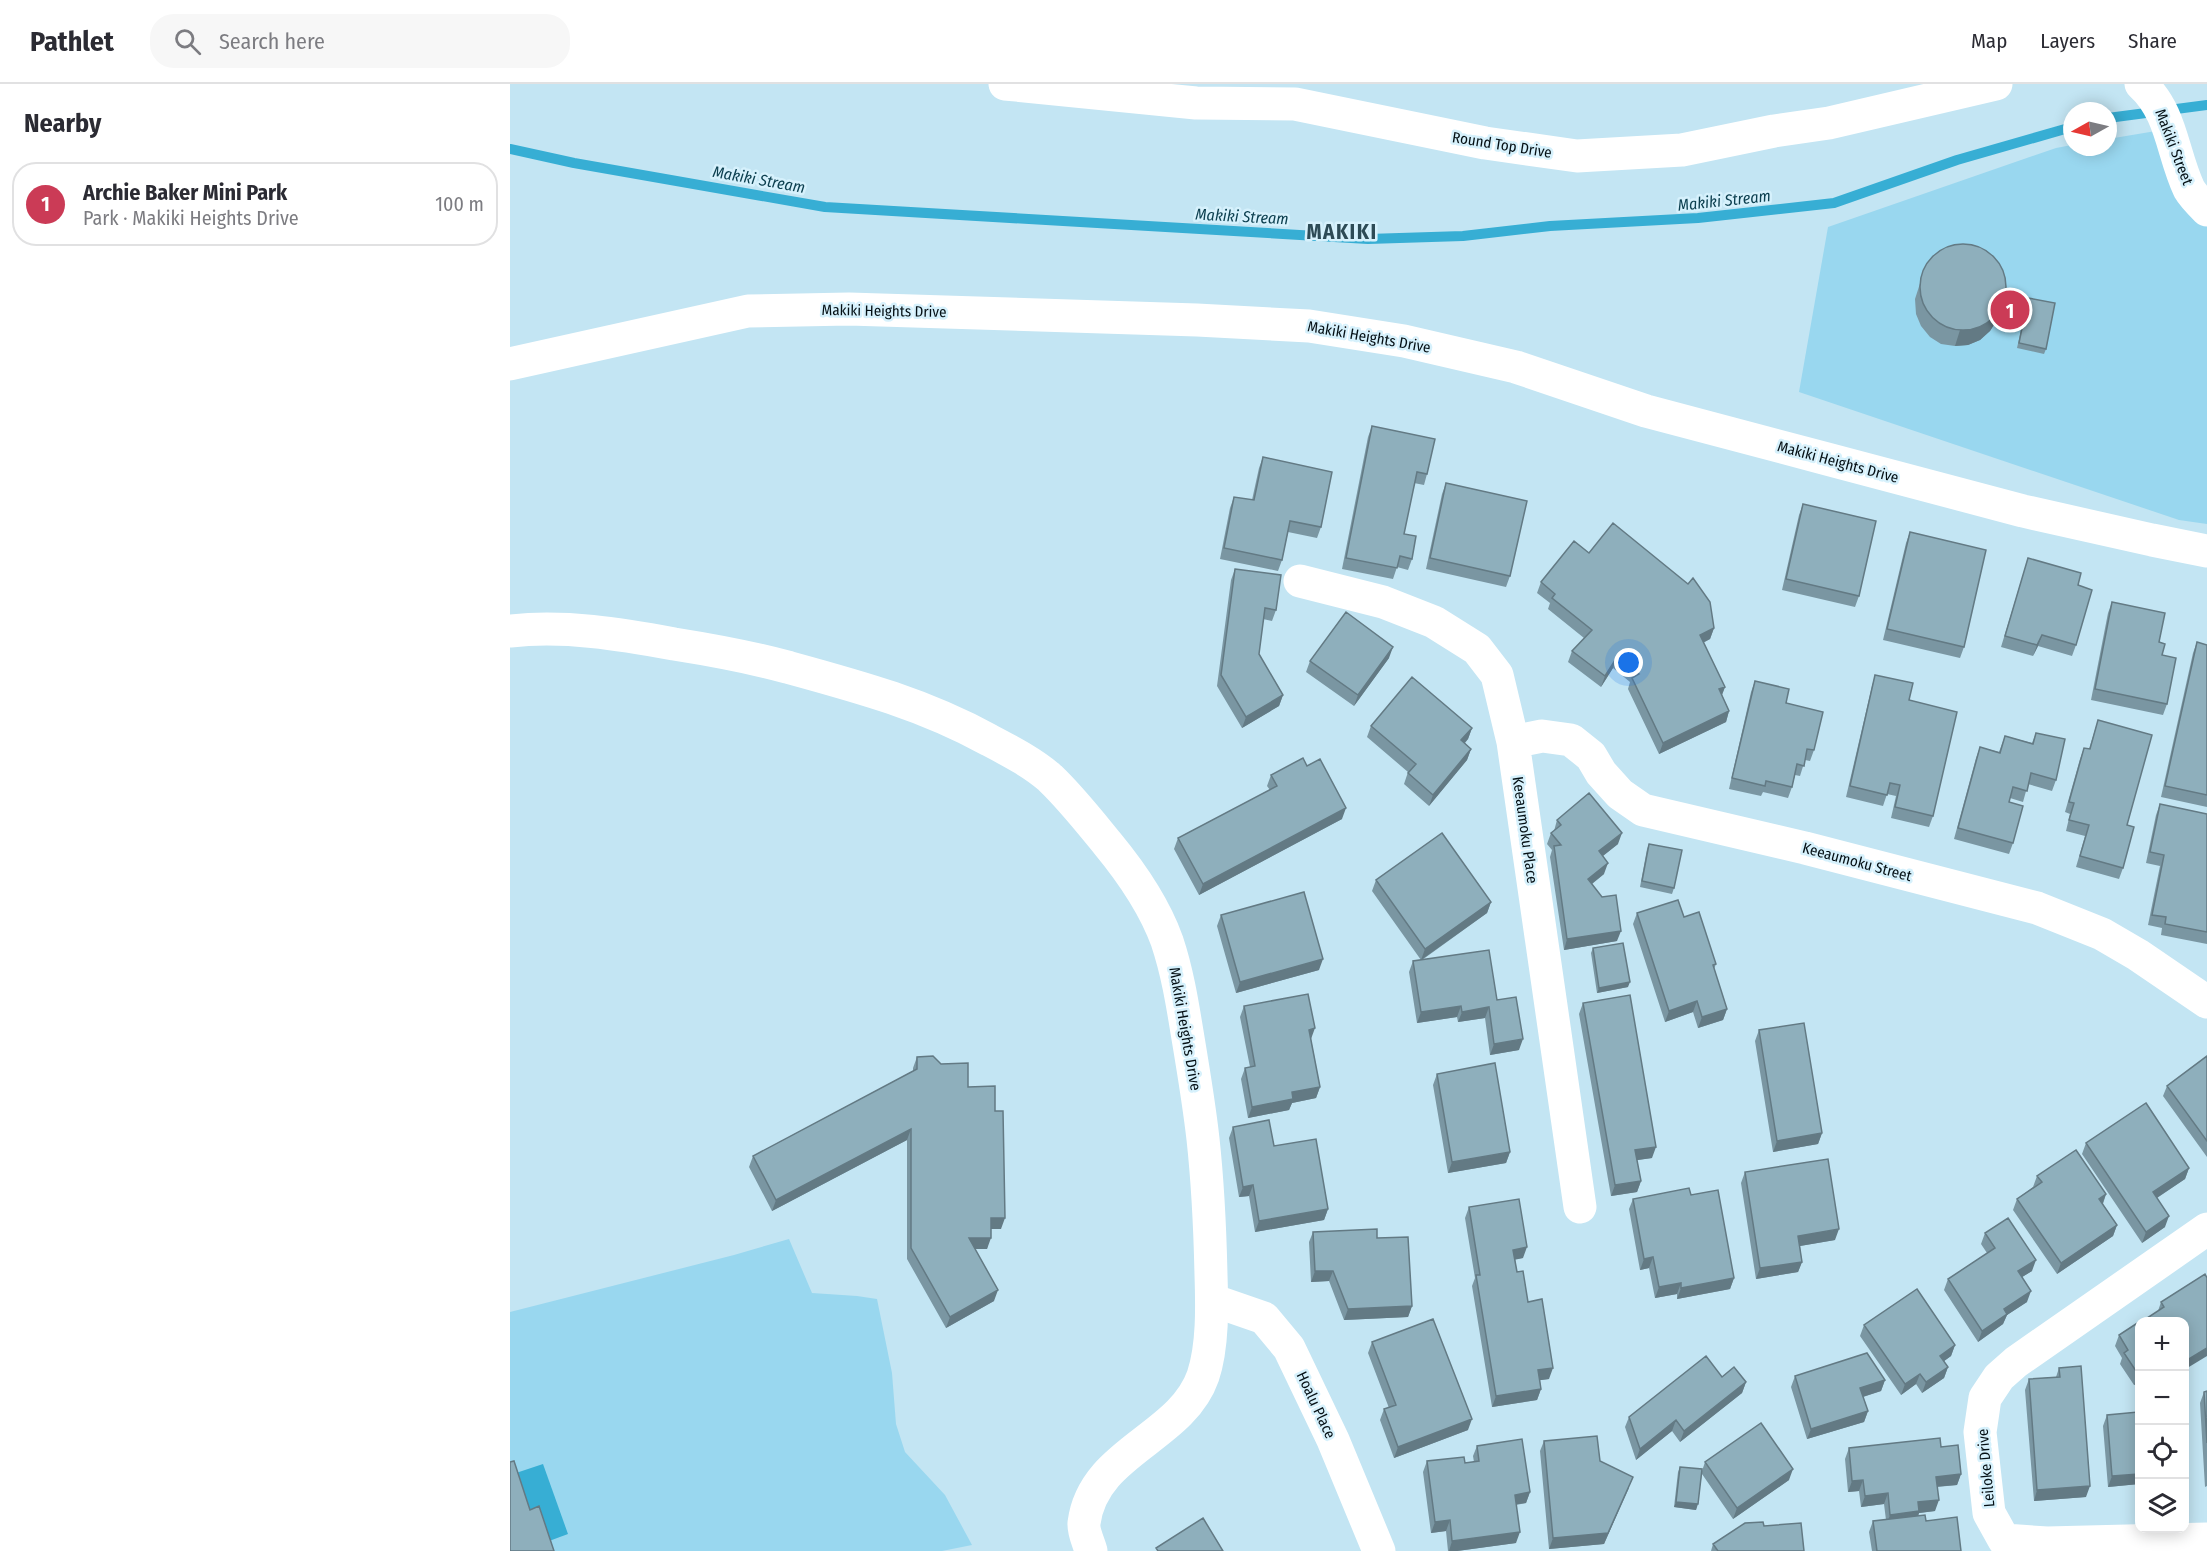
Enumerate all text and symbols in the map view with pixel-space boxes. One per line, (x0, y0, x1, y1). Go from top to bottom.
search box (150, 14, 570, 68)
text: Pathlet (30, 25, 114, 58)
icon: search (171, 25, 204, 58)
text: Search here (219, 28, 325, 55)
text: Map (1971, 28, 2007, 54)
text: Layers (2040, 28, 2095, 54)
text: Share (2128, 28, 2177, 54)
north arrow (2063, 102, 2117, 156)
street label: Makiki Street (2151, 106, 2197, 188)
text: Nearby (24, 108, 101, 139)
street label: Round Top Drive (1451, 128, 1553, 162)
water label: Makiki Stream (711, 162, 807, 197)
text: Archie Baker Mini Park (83, 179, 287, 206)
water label: Makiki Stream (1677, 186, 1771, 215)
text: 1 (41, 192, 50, 216)
text: 100 m (435, 192, 484, 216)
water label: Makiki Stream (1195, 205, 1289, 228)
text: Park · Makiki Heights Drive (83, 206, 299, 230)
district label: MAKIKI (1306, 219, 1378, 245)
pin: 1 (1990, 288, 2030, 332)
street label: Makiki Heights Drive (821, 301, 947, 321)
street label: Makiki Heights Drive (1306, 317, 1432, 357)
street label: Makiki Heights Drive (1775, 437, 1901, 487)
your location (1614, 648, 1643, 677)
street label: Keeaumoku Place (1509, 775, 1541, 885)
street label: Keeaumoku Street (1800, 839, 1914, 885)
street label: Makiki Heights Drive (1165, 966, 1205, 1092)
map controls (2135, 1317, 2189, 1533)
button: + (2135, 1317, 2189, 1371)
street label: Hoalu Place (1293, 1369, 1339, 1441)
button: − (2135, 1371, 2189, 1425)
button: locate (2135, 1425, 2189, 1479)
street label: Leiloke Drive (1974, 1428, 1998, 1508)
button: layers (2135, 1479, 2189, 1533)

